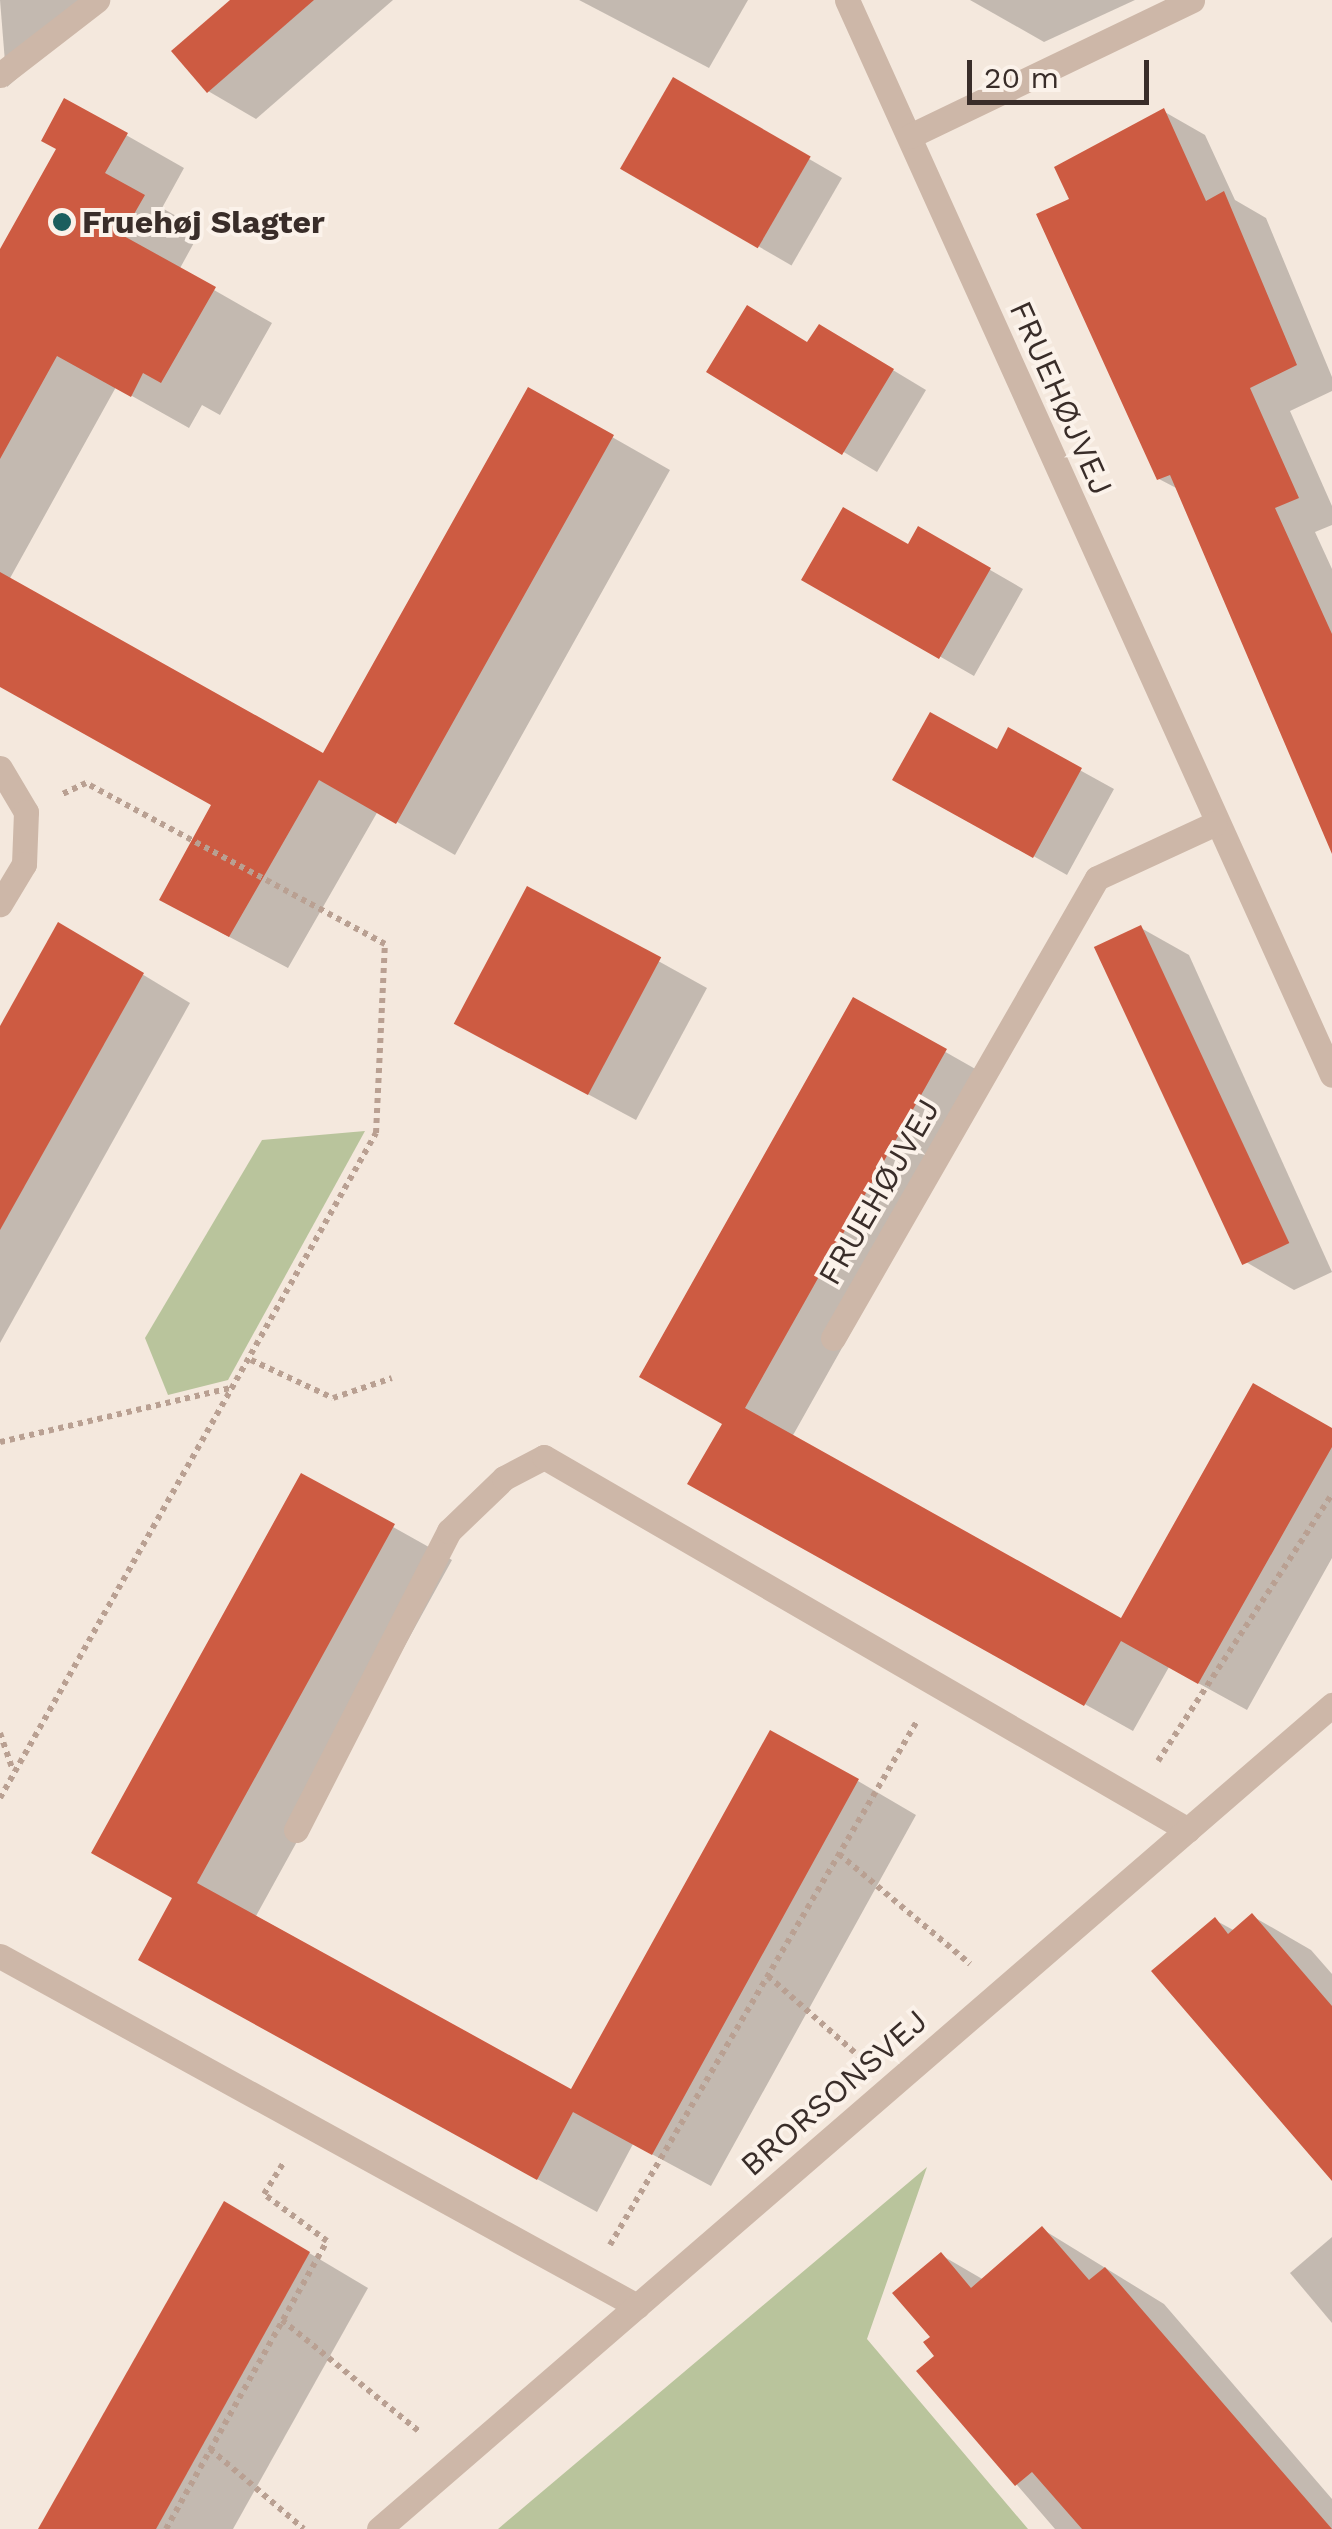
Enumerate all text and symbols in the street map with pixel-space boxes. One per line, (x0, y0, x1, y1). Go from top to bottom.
scale bar (972, 40, 1154, 102)
text: 20 m (984, 60, 1059, 95)
place label: Fruehøj Slagter (82, 203, 325, 241)
marker: Fruehøj Slagter (51, 211, 73, 233)
street label: FRUEHØJVEJ (1001, 295, 1121, 501)
street label: FRUEHØJVEJ (810, 1092, 948, 1292)
street label: BRORSONSVEJ (733, 2002, 935, 2184)

